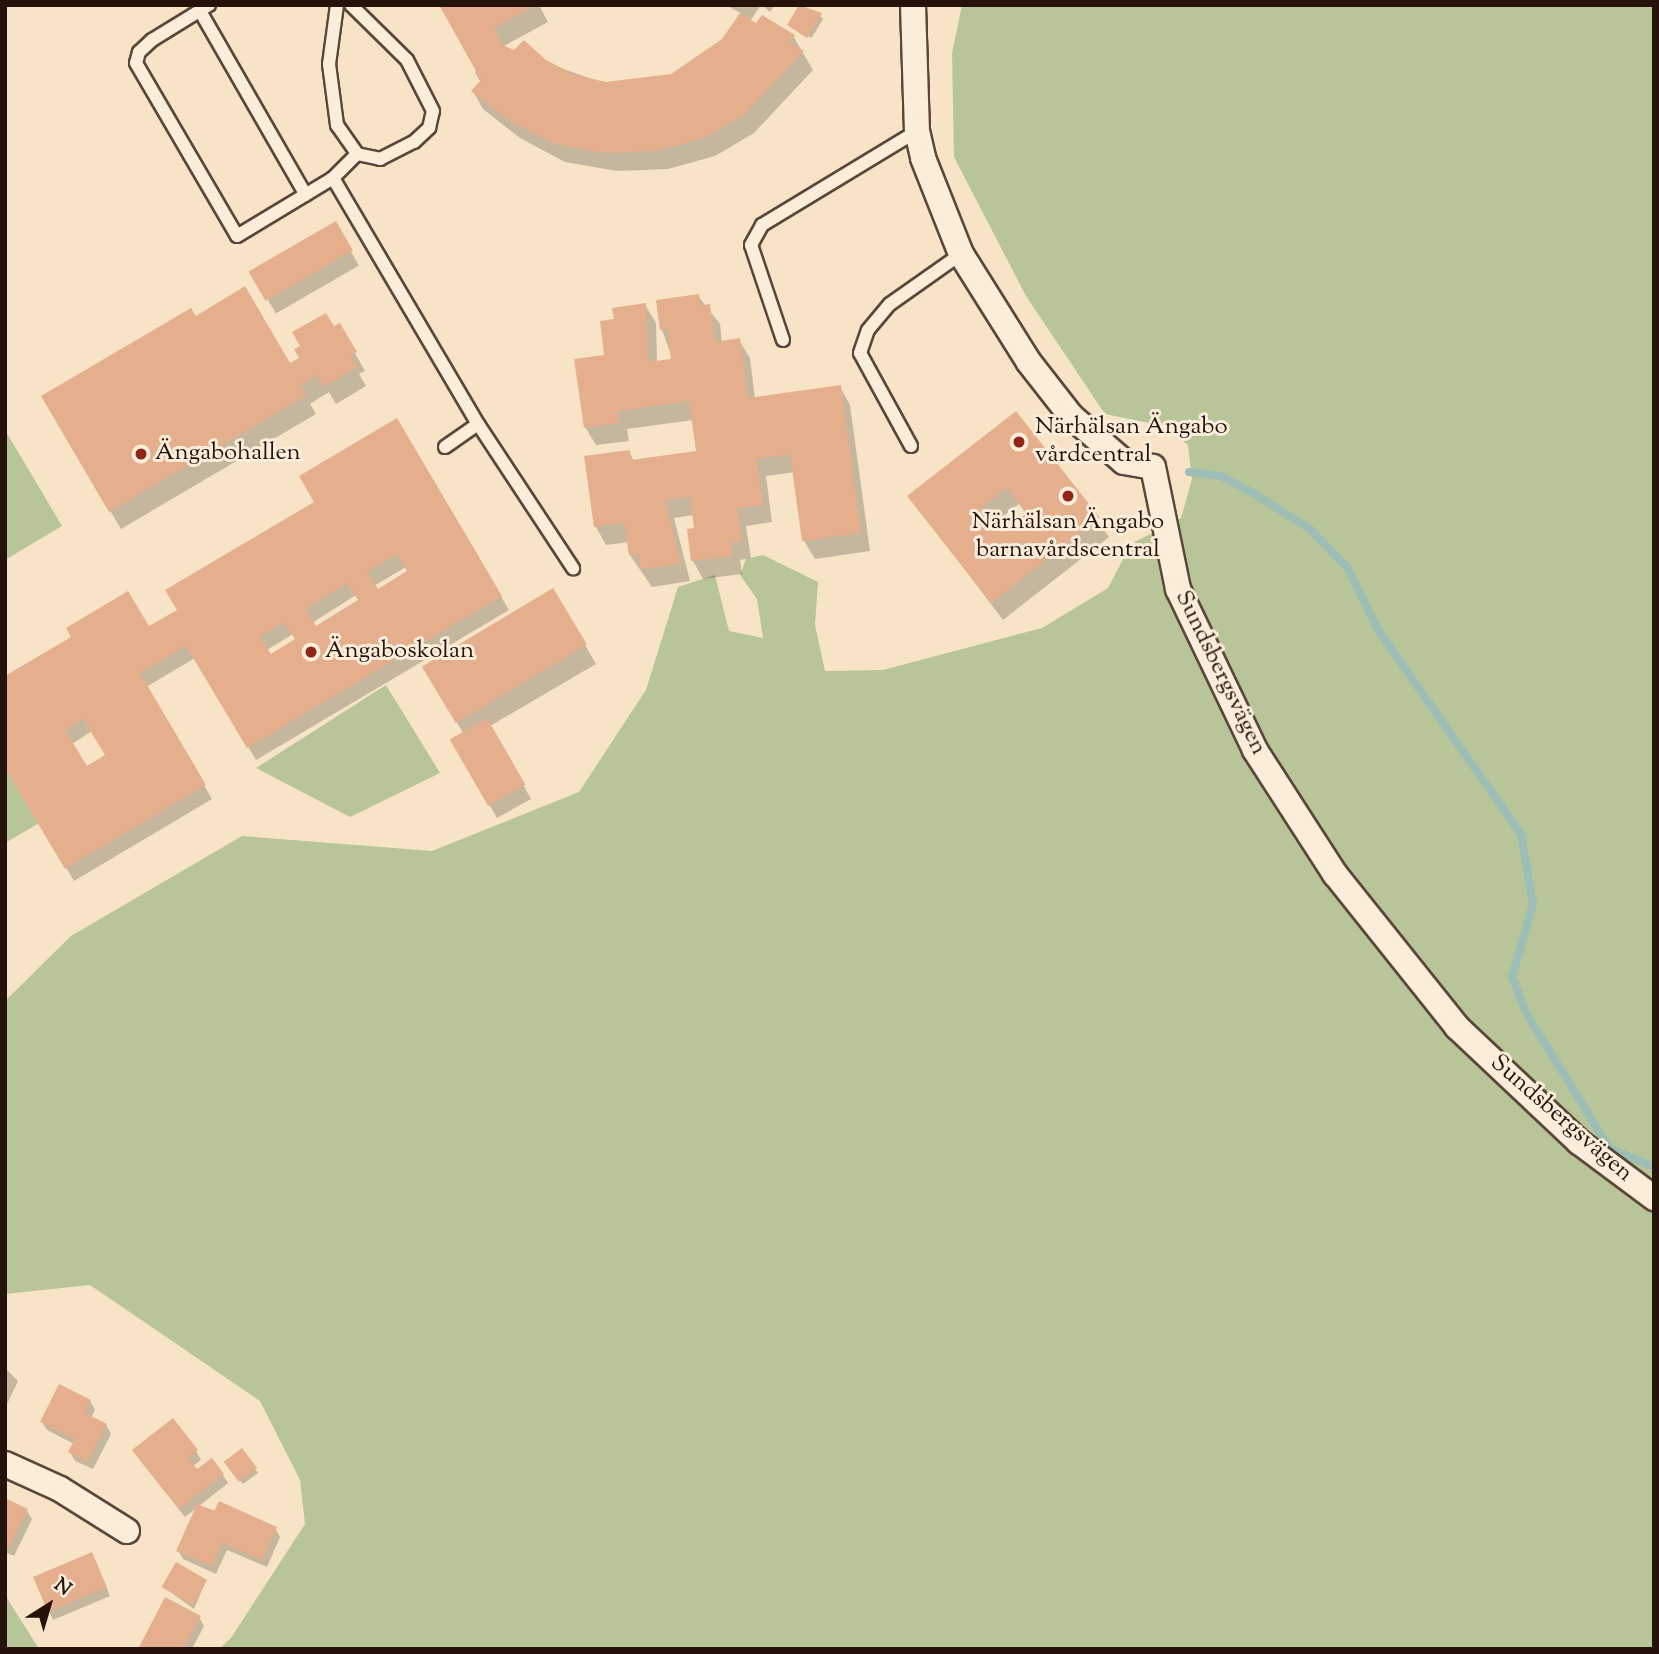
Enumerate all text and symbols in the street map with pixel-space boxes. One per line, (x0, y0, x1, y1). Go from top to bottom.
place label: Närhälsan Ängabo vårdcentral (1035, 414, 1228, 470)
marker: Närhälsan Ängabo vårdcentral (1009, 432, 1029, 452)
place label: Ängabohallen (155, 440, 301, 468)
marker: Ängabohallen (133, 446, 149, 462)
marker: Närhälsan Ängabo barnavårdscentral (1058, 486, 1078, 506)
place label: Närhälsan Ängabo barnavårdscentral (972, 509, 1164, 565)
street label: Sundsbergsvägen (1168, 586, 1272, 760)
place label: Ängaboskolan (325, 638, 474, 666)
marker: Ängaboskolan (303, 644, 319, 660)
street label: Sundsbergsvägen (1484, 1049, 1638, 1189)
north arrow (14, 1570, 84, 1640)
text: N (48, 1572, 76, 1603)

